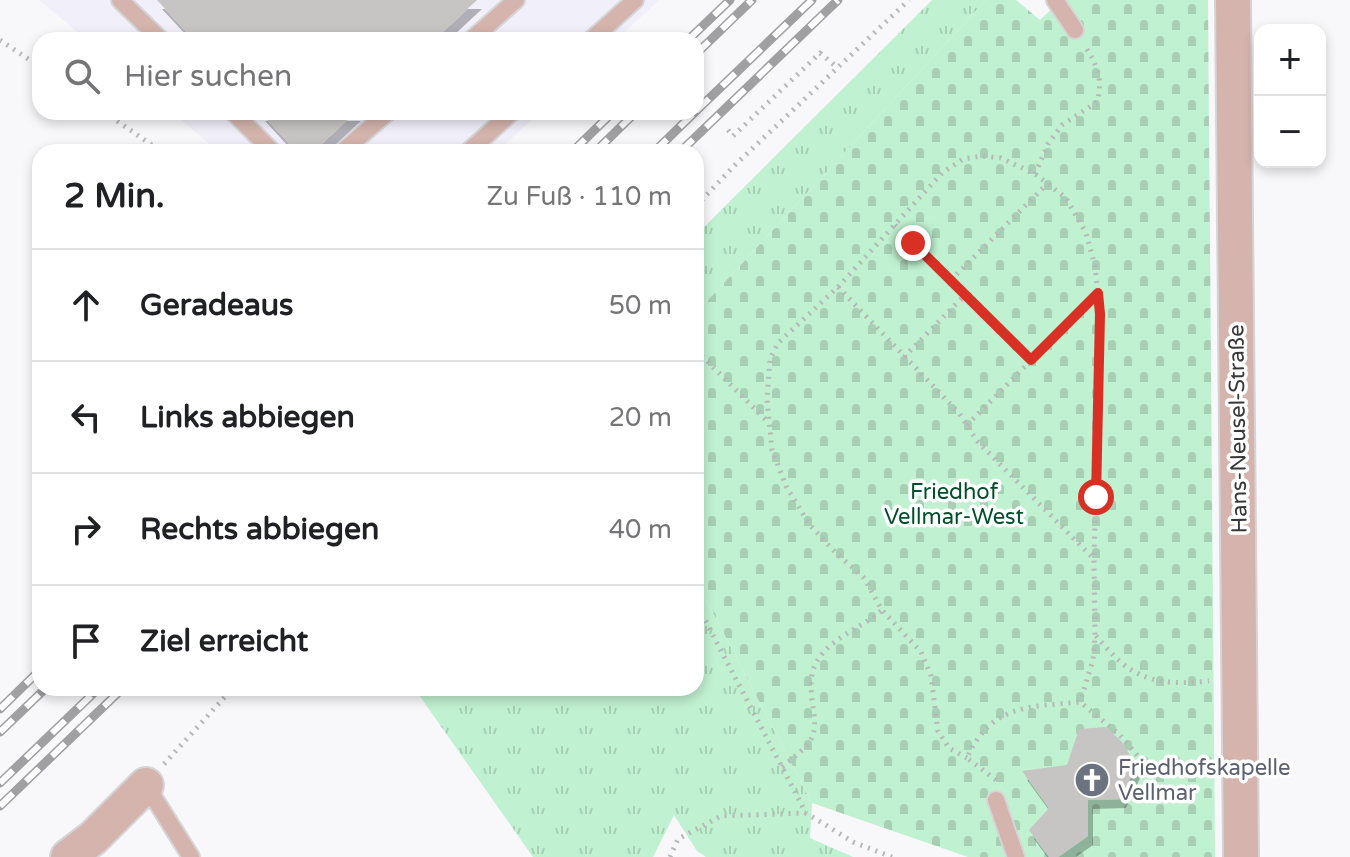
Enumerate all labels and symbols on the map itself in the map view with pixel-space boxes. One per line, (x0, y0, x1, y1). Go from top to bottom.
route end (895, 225, 931, 261)
street label: Hans-Neusel-Straße (1223, 324, 1253, 534)
park label: Friedhof Vellmar-West (884, 479, 1024, 530)
route start (1078, 479, 1114, 515)
place label: Friedhofskapelle Vellmar (1118, 755, 1291, 806)
church icon: Friedhofskapelle Vellmar (1073, 761, 1111, 799)

